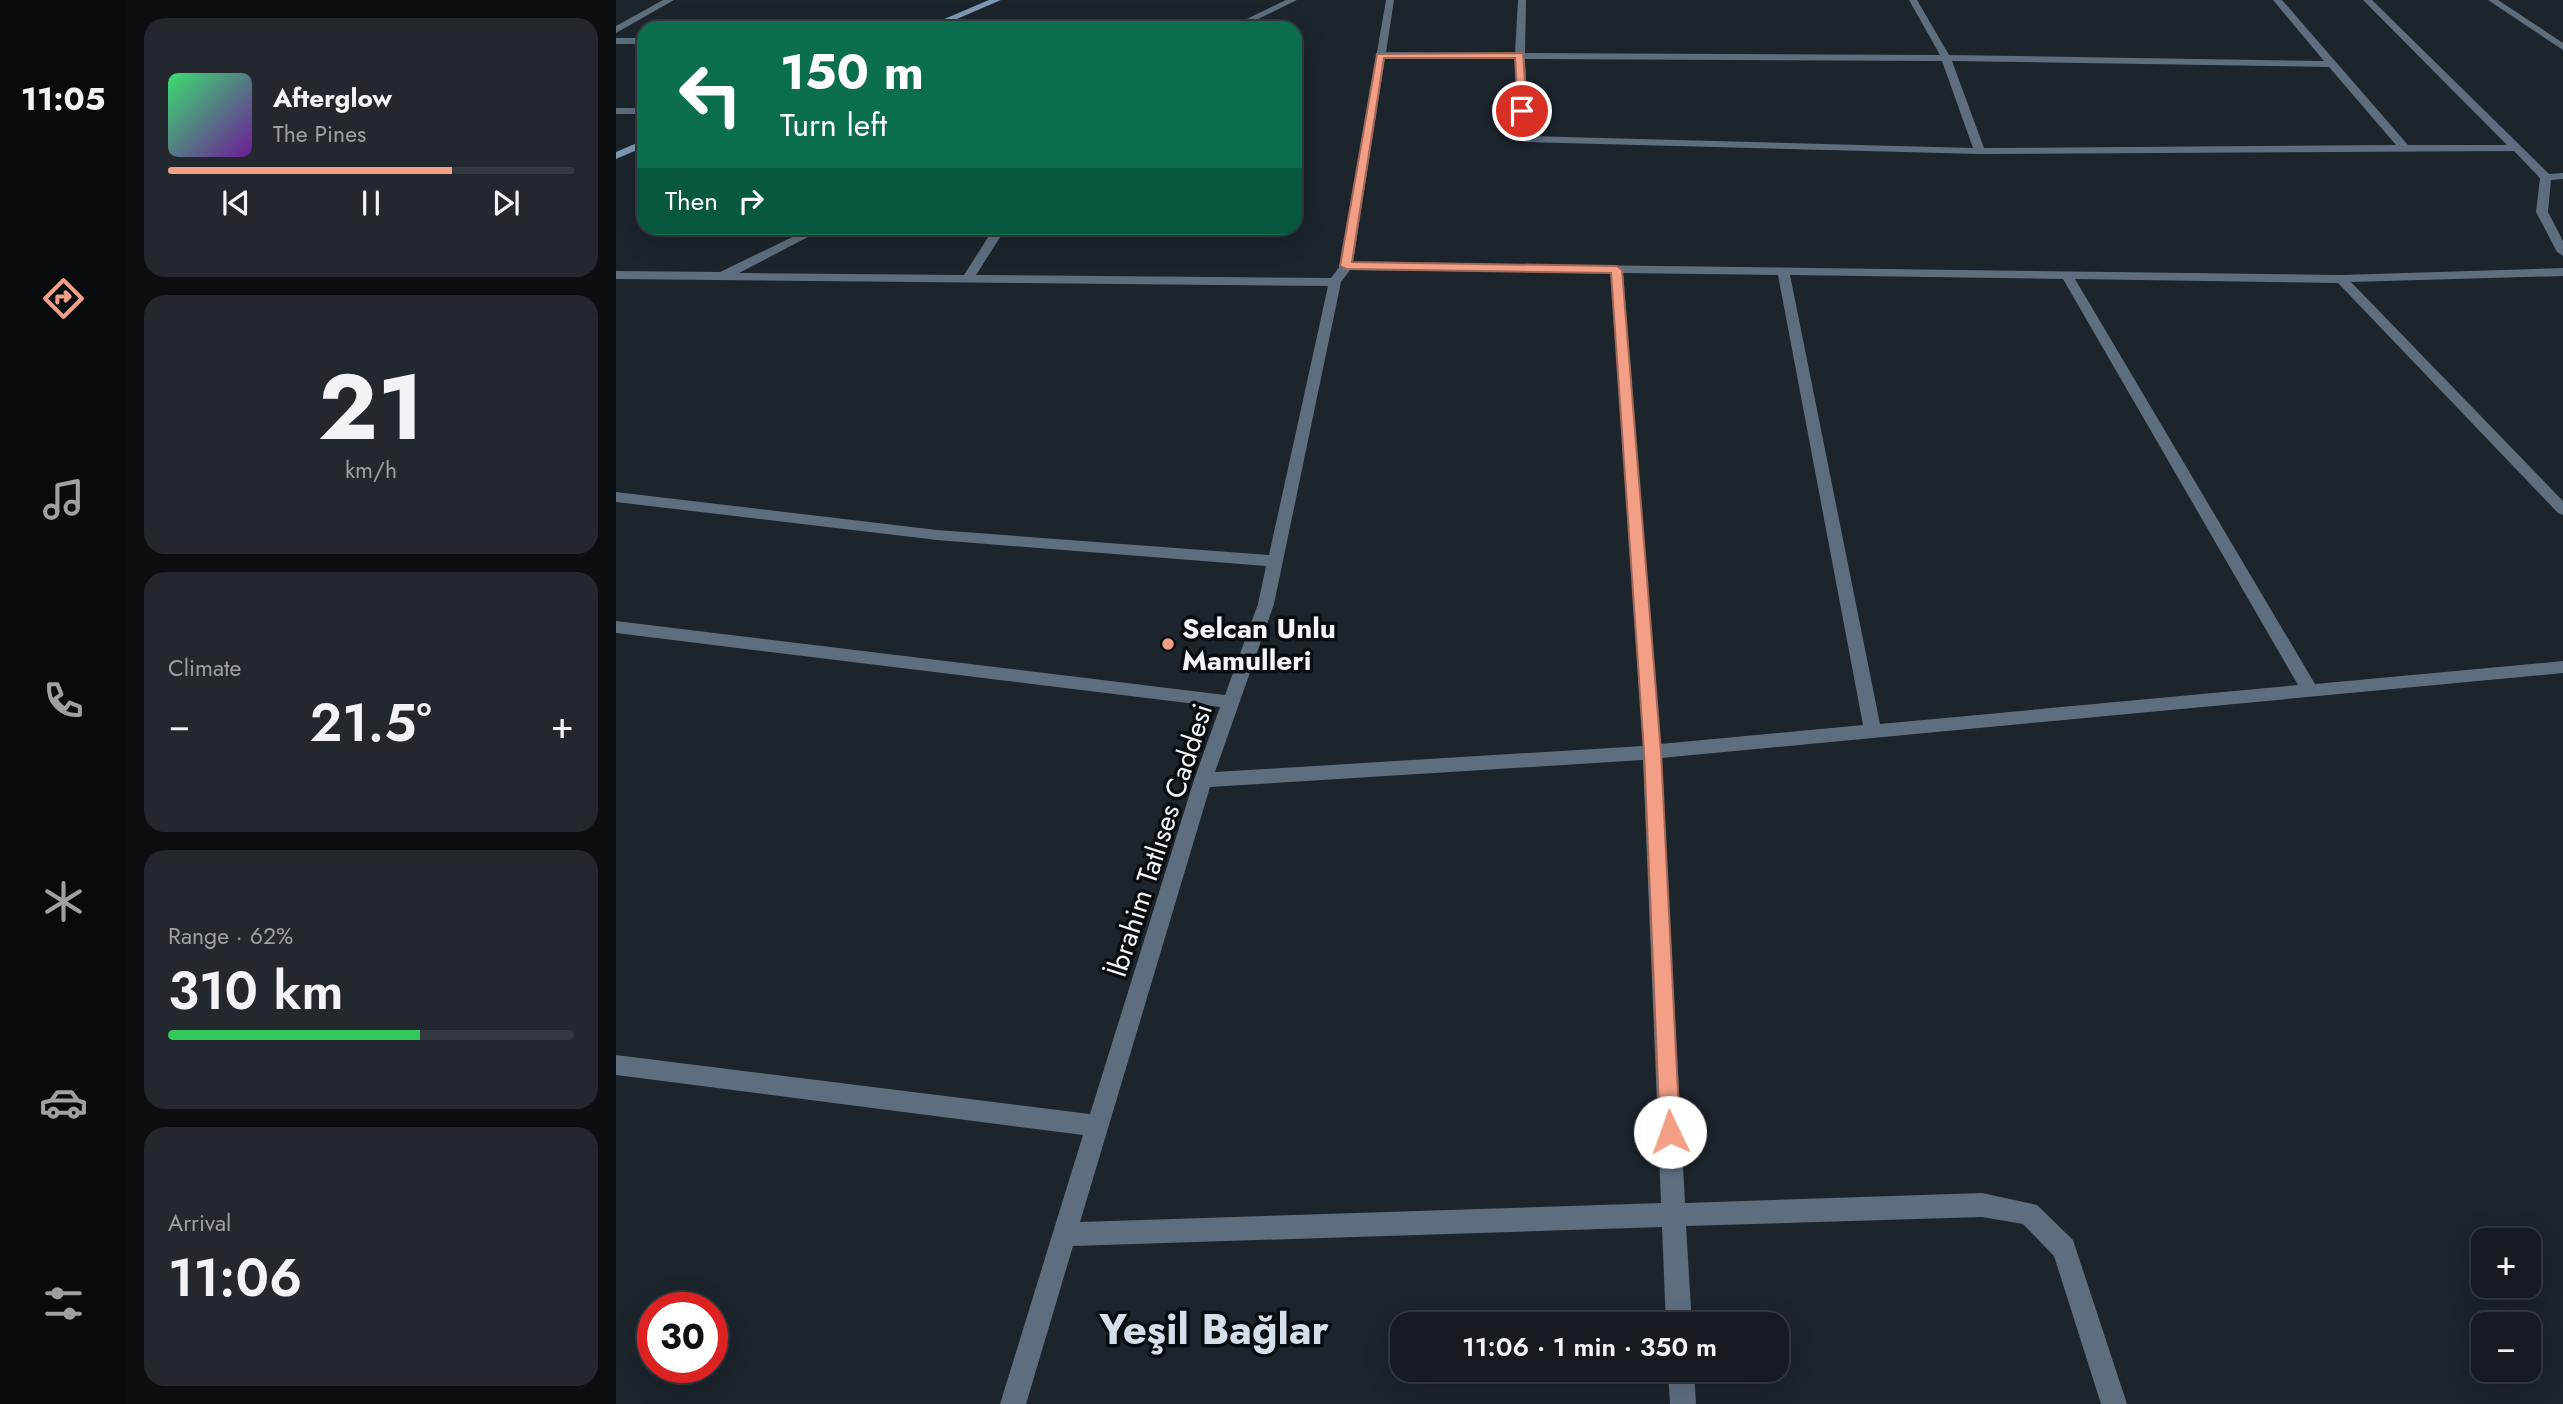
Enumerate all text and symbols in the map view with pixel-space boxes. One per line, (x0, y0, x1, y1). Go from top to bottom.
text: 150 m (780, 37, 924, 107)
icon: left (665, 49, 756, 140)
text: 11:05 (21, 76, 105, 122)
text: Afterglow (273, 79, 392, 117)
pin (1492, 81, 1552, 141)
icon: arrive (1503, 92, 1541, 130)
text: Turn left (780, 102, 887, 148)
text: The Pines (273, 117, 366, 151)
text: Then (665, 182, 718, 220)
icon: right (732, 182, 770, 220)
icon: previous (217, 184, 255, 222)
icon: pause (352, 184, 390, 222)
icon: next (487, 184, 525, 222)
icon: directions (39, 274, 88, 323)
text: 21 (318, 342, 424, 473)
text: km/h (345, 453, 397, 487)
icon: music (39, 475, 88, 524)
place label: Selcan Unlu Mamulleri (1182, 608, 1336, 681)
marker: Selcan Unlu Mamulleri (1160, 636, 1176, 652)
text: Climate (168, 651, 241, 685)
icon: phone (39, 676, 88, 725)
text: 21.5° (310, 685, 432, 761)
text: − (168, 697, 190, 752)
text: + (551, 697, 574, 752)
street label: İbrahim Tatlıses Caddesi (1096, 698, 1223, 982)
icon: climate (39, 877, 88, 926)
text: Range · 62% (168, 919, 293, 953)
text: 310 km (168, 953, 343, 1029)
icon: car (39, 1078, 88, 1127)
position arrow (1633, 1095, 1707, 1169)
text: Arrival (168, 1206, 231, 1240)
map controls (2471, 1228, 2541, 1382)
button: + (2471, 1228, 2541, 1298)
text: 11:06 (168, 1240, 302, 1316)
icon: filters (39, 1279, 88, 1328)
speed limit sign: 30 (637, 1292, 728, 1383)
district label: Yeşil Bağlar (1098, 1299, 1330, 1360)
button: − (2471, 1312, 2541, 1382)
text: 11:06 · 1 min · 350 m (1462, 1328, 1717, 1366)

